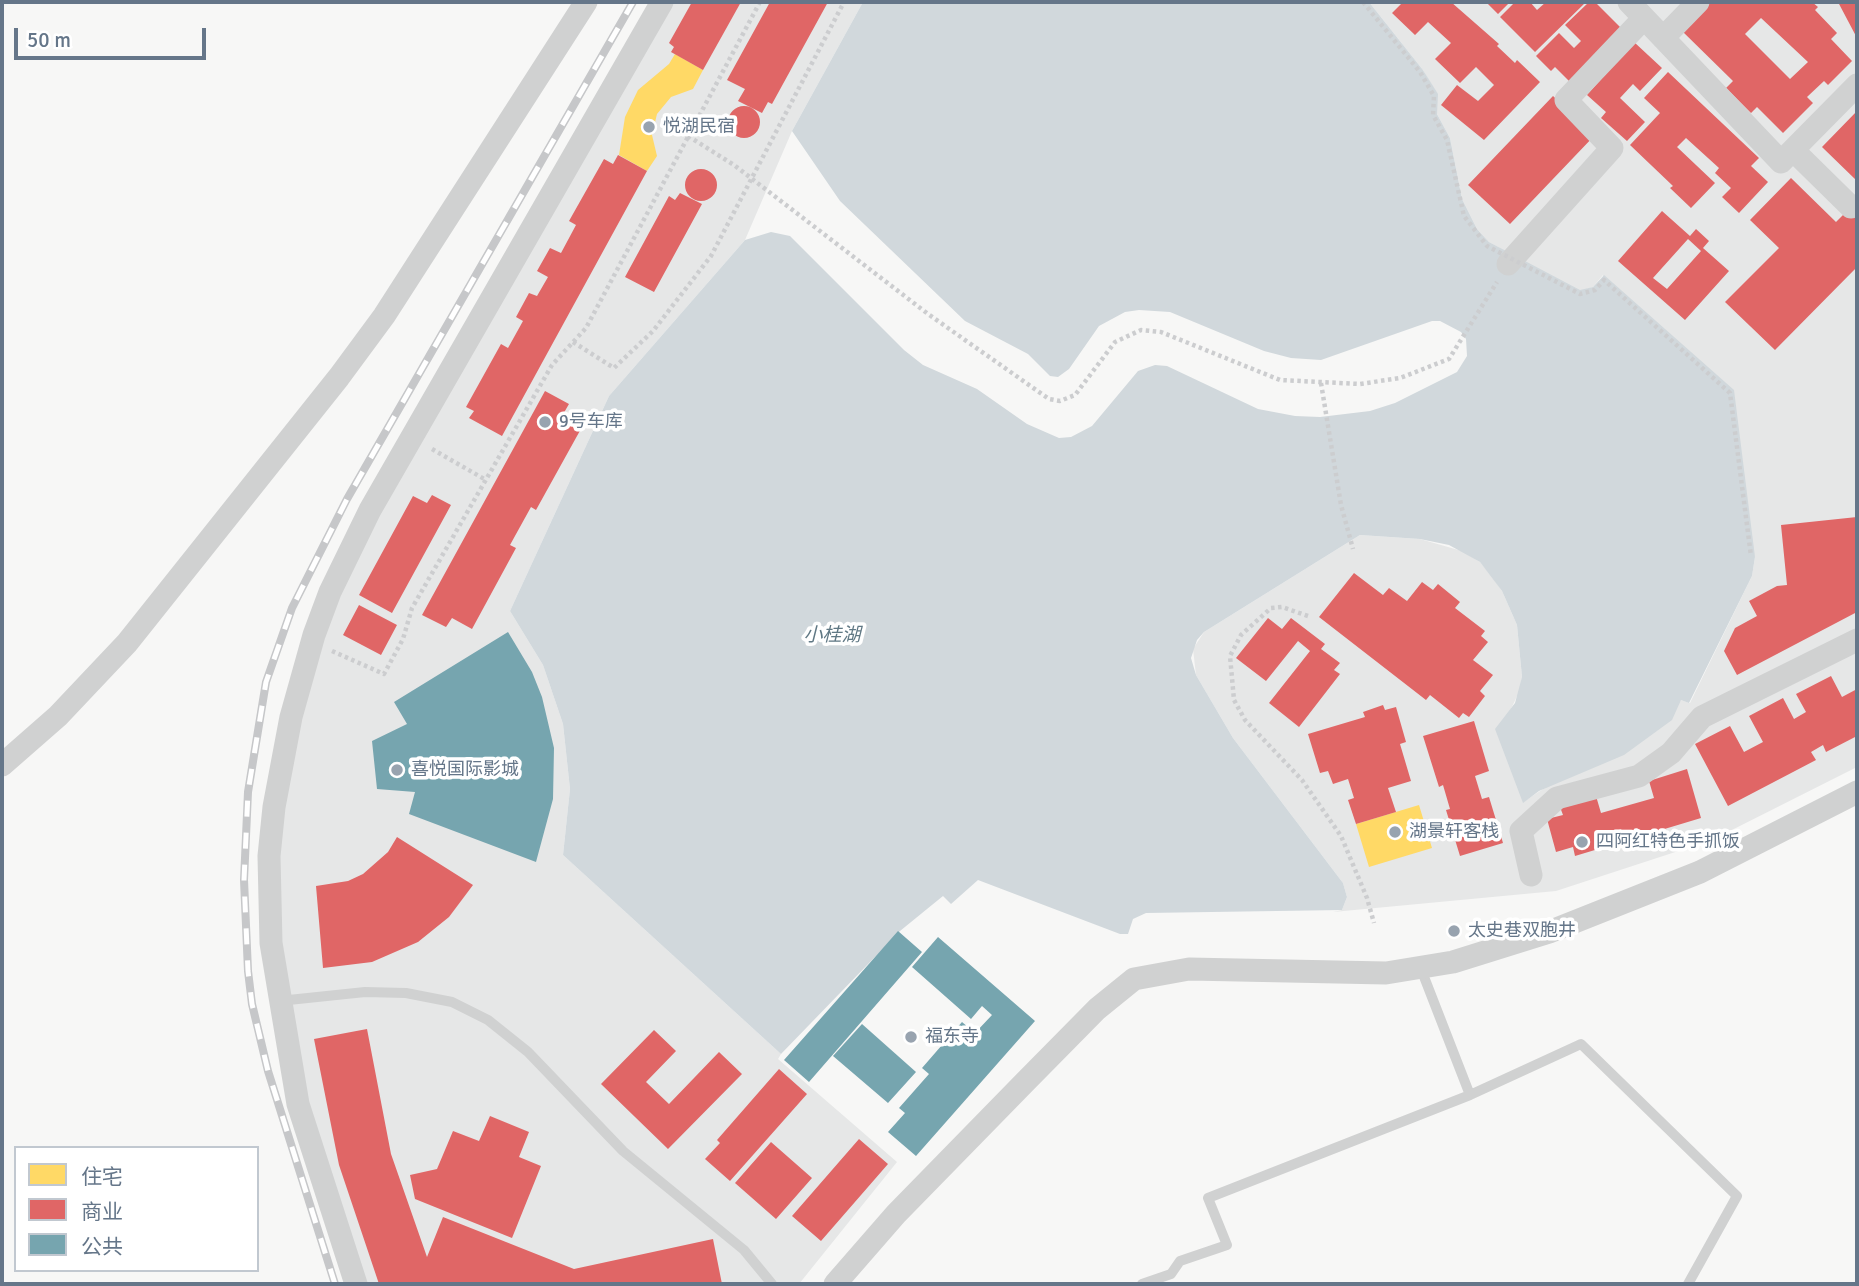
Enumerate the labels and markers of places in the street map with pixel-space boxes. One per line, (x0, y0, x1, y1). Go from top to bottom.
place label: 悦湖民宿 (663, 116, 735, 138)
marker: 悦湖民宿 (641, 119, 657, 135)
place label: 9号车库 (559, 411, 623, 433)
marker: 9号车库 (537, 414, 553, 430)
place label: 喜悦国际影城 (411, 759, 519, 781)
marker: 喜悦国际影城 (389, 762, 405, 778)
place label: 湖景轩客栈 (1409, 821, 1499, 843)
marker: 湖景轩客栈 (1387, 824, 1403, 840)
place label: 四阿红特色手抓饭 (1596, 831, 1740, 853)
marker: 四阿红特色手抓饭 (1574, 834, 1590, 850)
place label: 太史巷双胞井 (1468, 920, 1576, 942)
marker: 太史巷双胞井 (1446, 923, 1462, 939)
place label: 福东寺 (925, 1026, 979, 1048)
marker: 福东寺 (903, 1029, 919, 1045)

